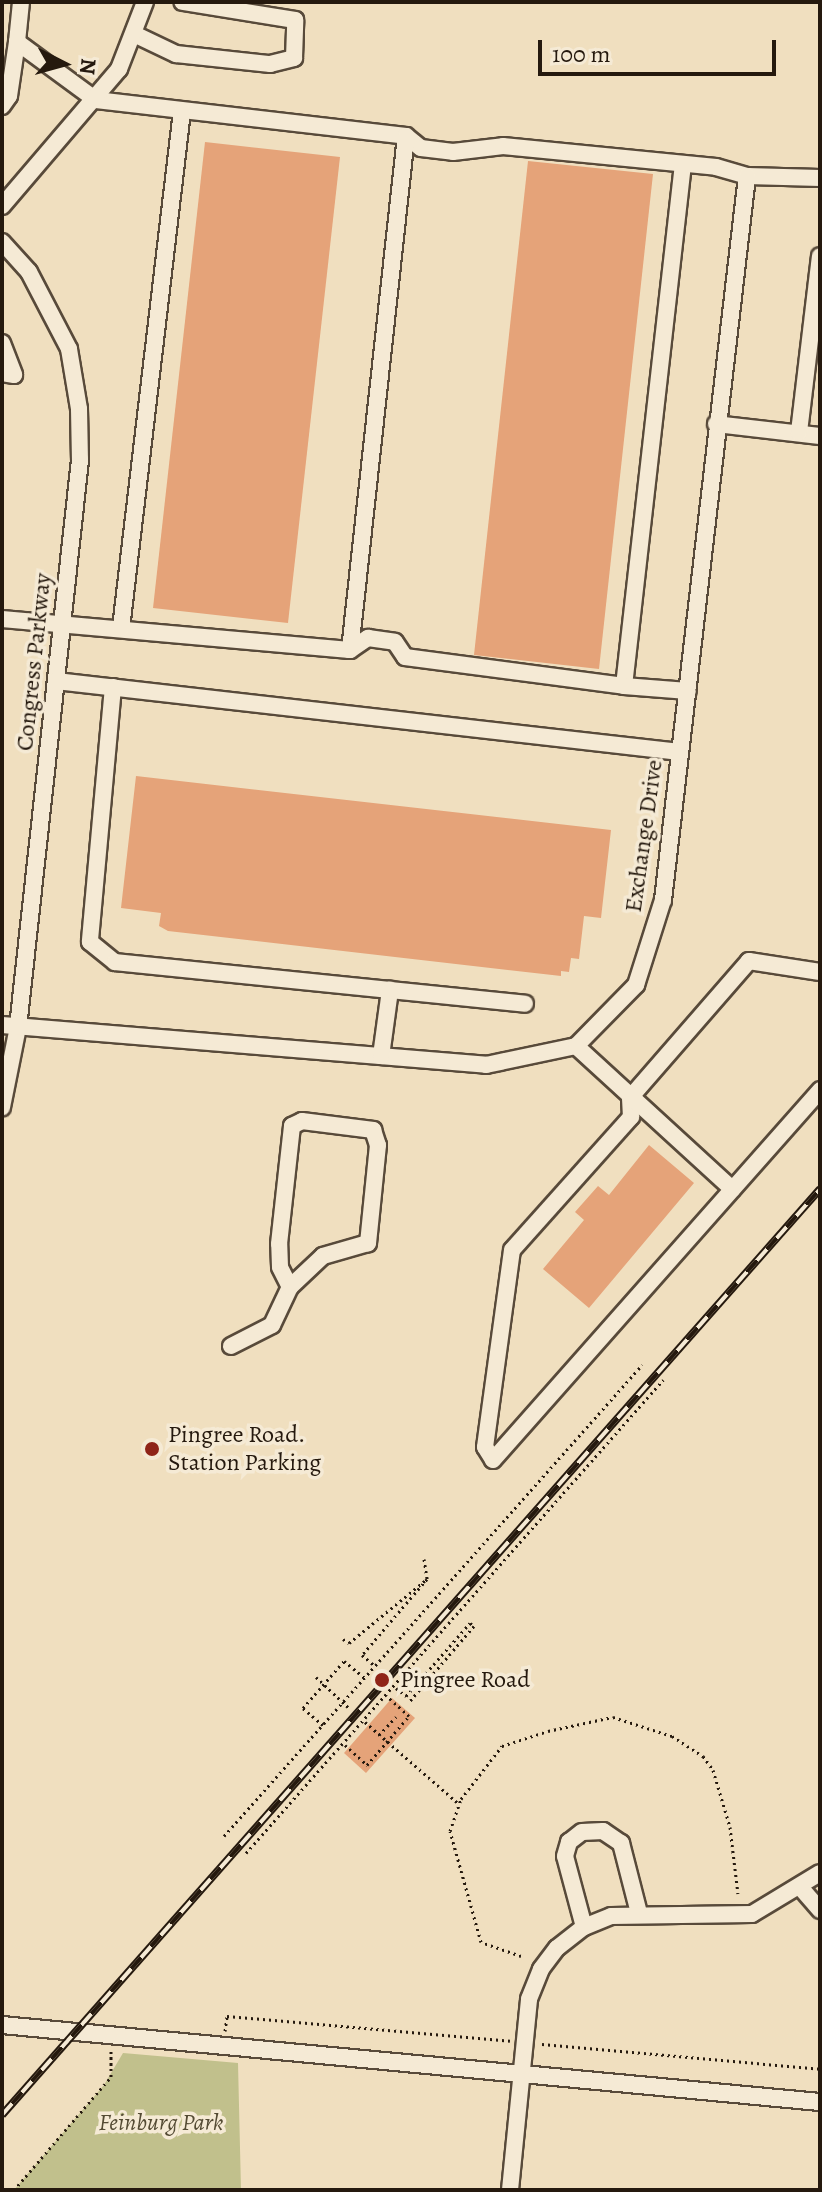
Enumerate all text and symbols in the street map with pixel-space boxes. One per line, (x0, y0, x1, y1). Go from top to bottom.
north arrow (24, 24, 104, 104)
scale bar (542, 24, 780, 74)
text: 100 m (552, 38, 611, 70)
text: N (72, 57, 104, 76)
street label: Congress Parkway (10, 572, 58, 752)
street label: Exchange Drive (619, 758, 669, 914)
place label: Pingree Road. Station Parking (168, 1421, 321, 1477)
marker: Pingree Road. Station Parking (143, 1440, 161, 1458)
place label: Pingree Road (400, 1666, 530, 1694)
marker: Pingree Road (371, 1669, 393, 1691)
park label: Feinburg Park (99, 2109, 223, 2137)

